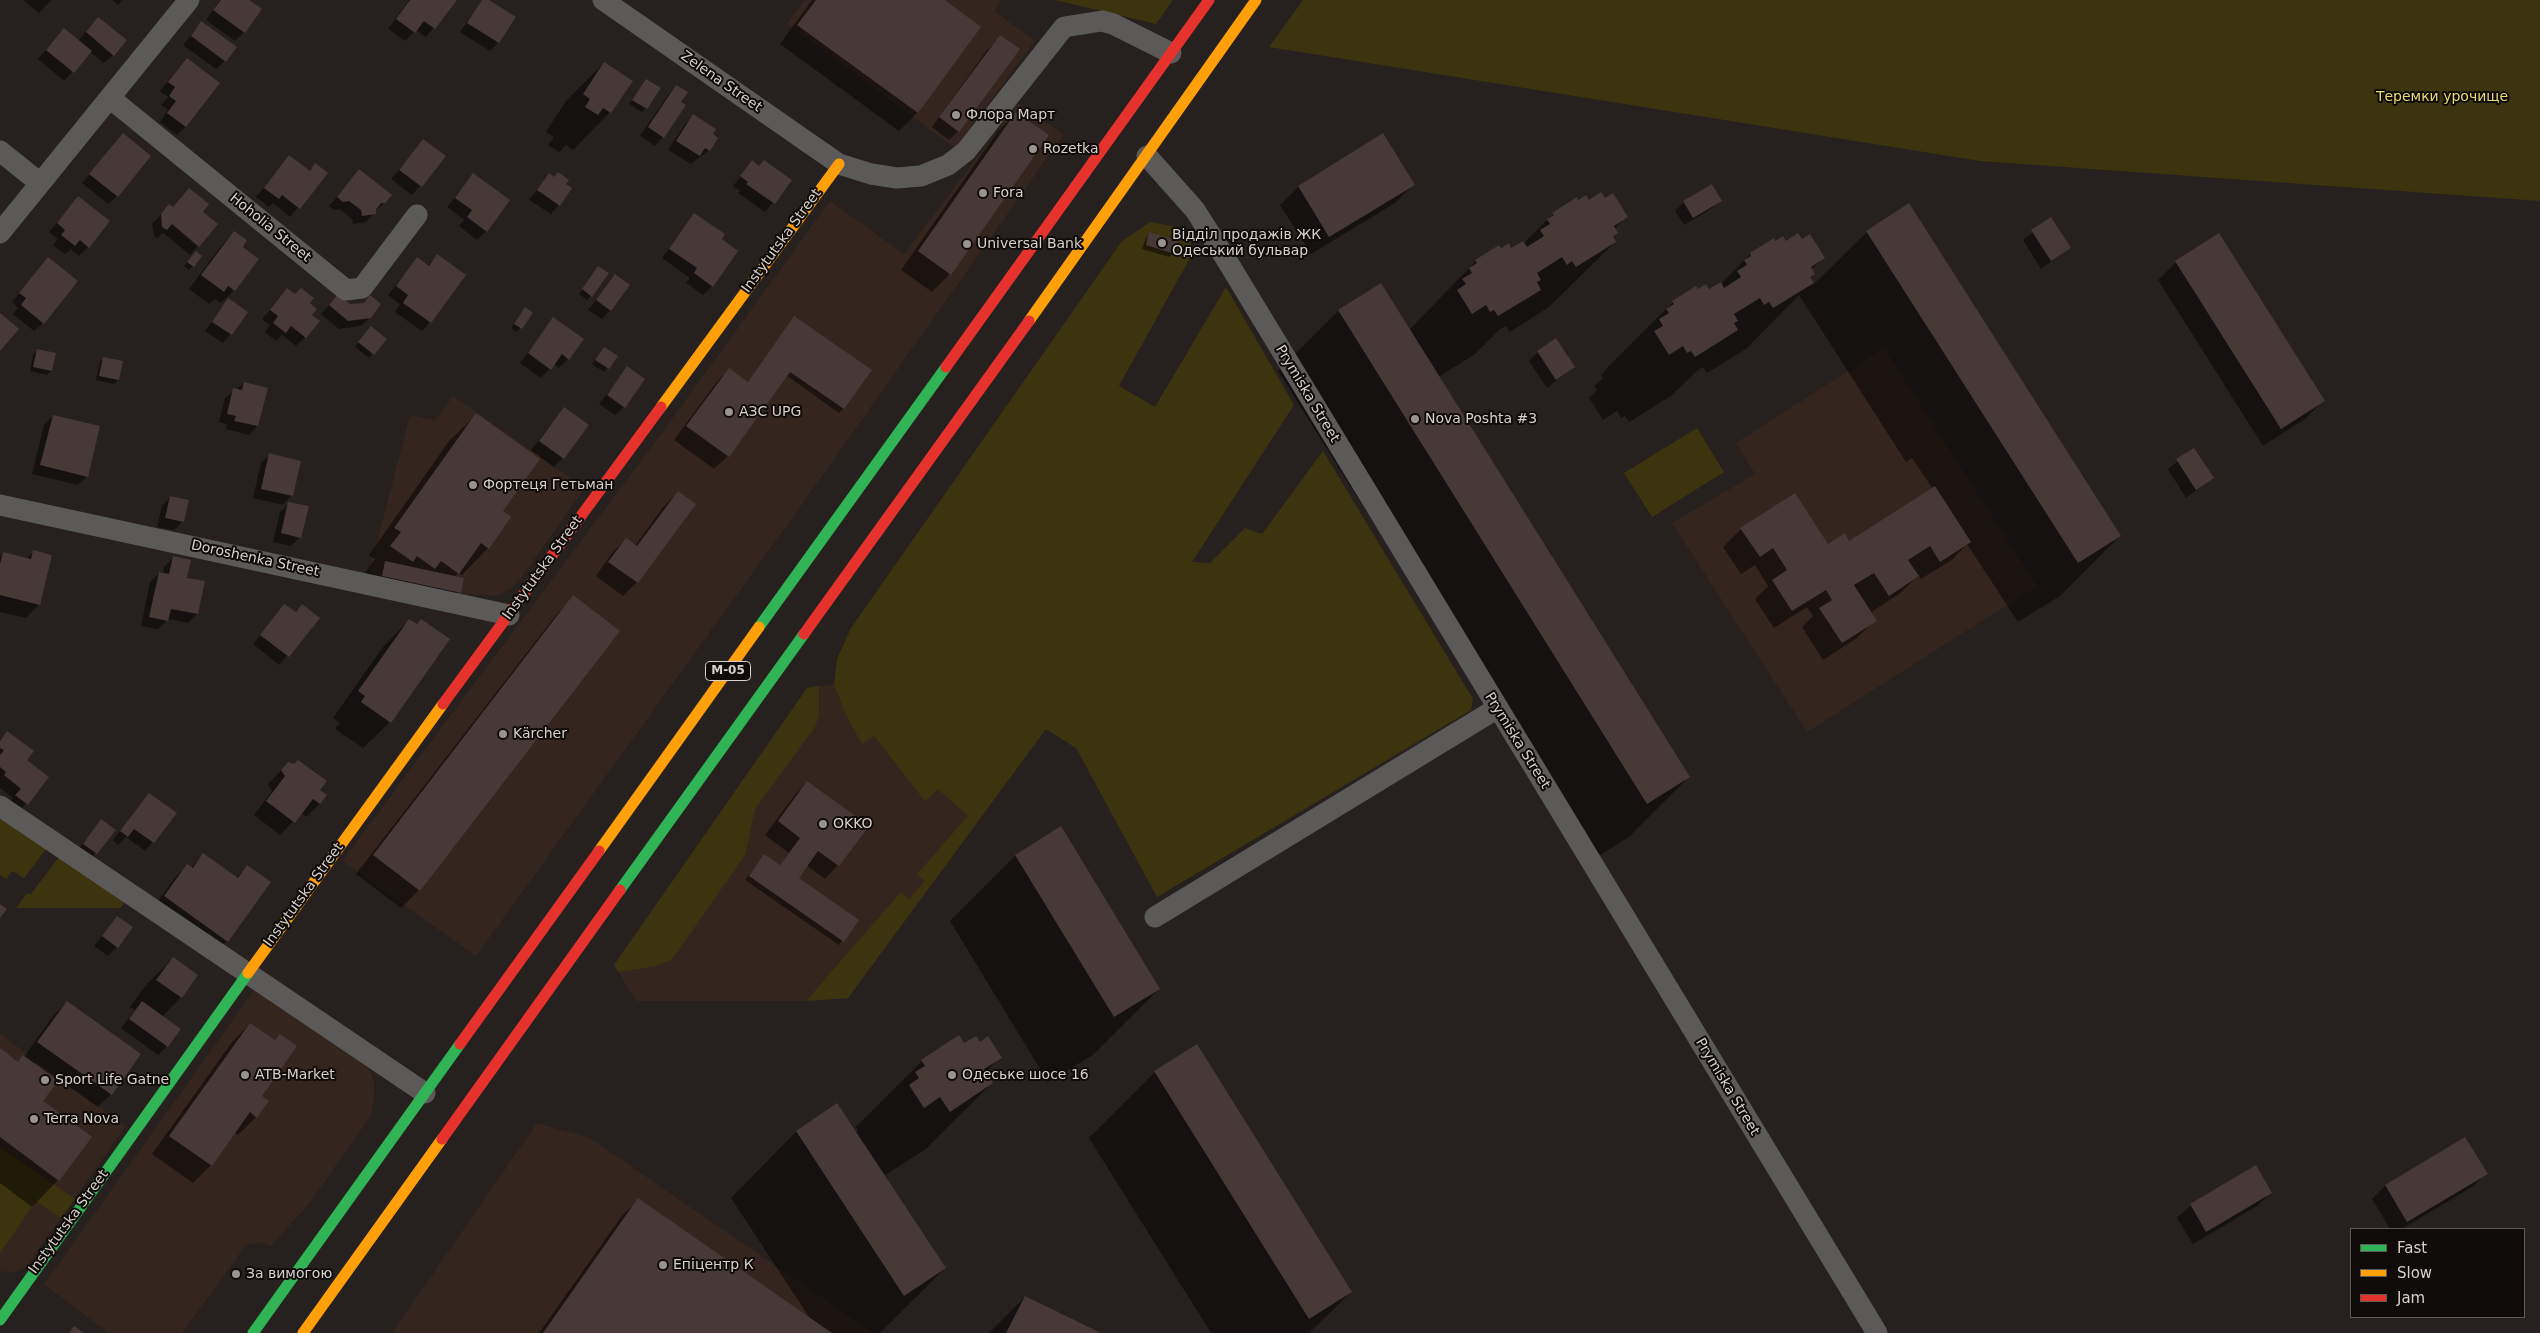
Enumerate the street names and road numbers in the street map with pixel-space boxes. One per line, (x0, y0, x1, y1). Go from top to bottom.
street label: Zelena Street (677, 48, 765, 116)
street label: Instytutska Street (739, 186, 825, 296)
street label: Hoholia Street (226, 190, 314, 266)
street label: Prymiska Street (1271, 342, 1343, 446)
street label: Instytutska Street (500, 513, 586, 623)
street label: Doroshenka Street (189, 537, 321, 581)
road number: М-05 (706, 661, 750, 680)
street label: Prymiska Street (1481, 690, 1553, 792)
street label: Instytutska Street (261, 840, 347, 950)
street label: Prymiska Street (1691, 1035, 1763, 1139)
street label: Instytutska Street (26, 1167, 112, 1277)

